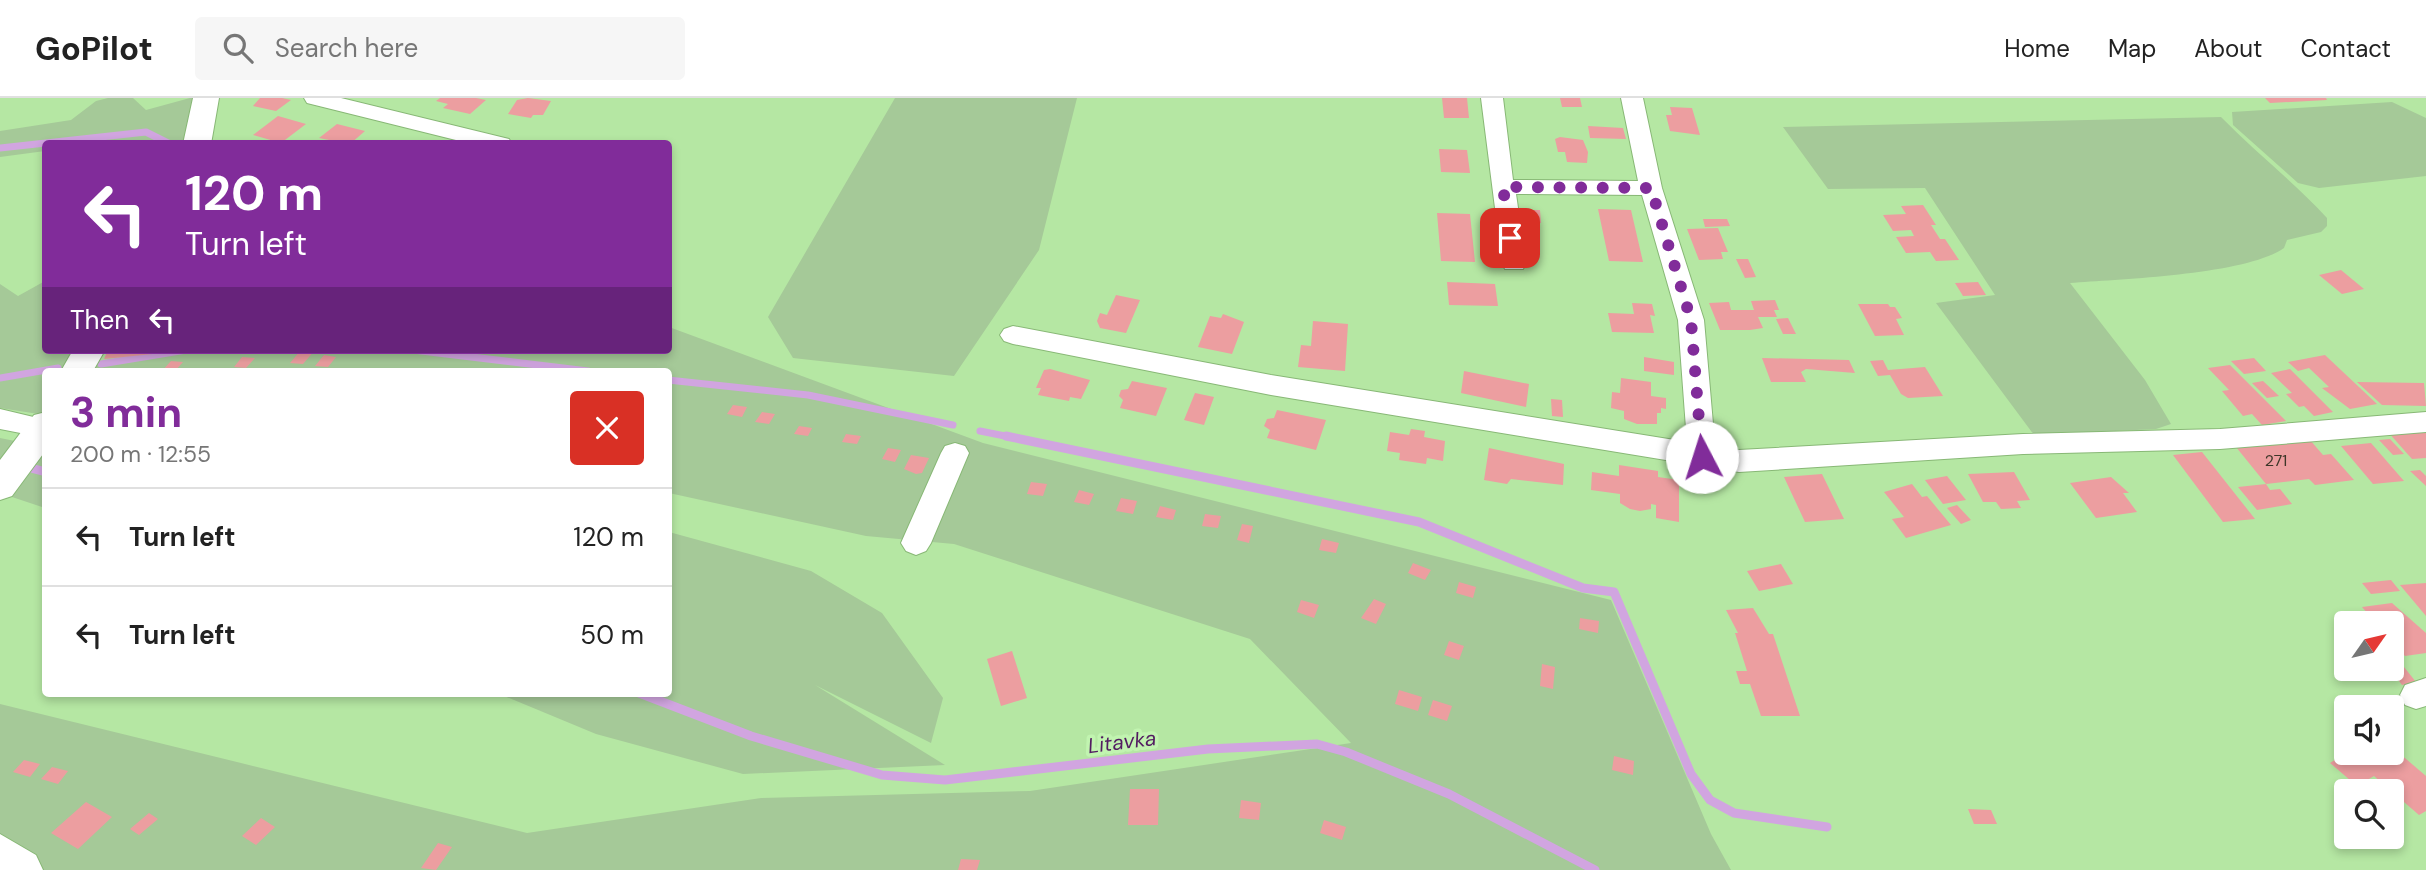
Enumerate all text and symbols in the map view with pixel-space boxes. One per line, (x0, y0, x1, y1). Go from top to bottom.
search box (195, 17, 685, 80)
text: GoPilot (35, 27, 153, 70)
icon: search (219, 29, 257, 67)
text: Search here (275, 31, 418, 65)
text: Home (2004, 33, 2070, 64)
text: Map (2108, 33, 2156, 64)
text: About (2194, 33, 2263, 64)
text: Contact (2301, 33, 2391, 64)
text: 120 m (185, 161, 323, 225)
icon: left (70, 168, 161, 259)
pin (1480, 208, 1540, 268)
icon: arrive (1491, 219, 1529, 257)
text: Turn left (185, 223, 307, 265)
icon: left (143, 301, 181, 339)
text: Then (70, 303, 129, 337)
text: 3 min (70, 385, 182, 440)
button: close (570, 391, 644, 465)
position arrow (1665, 420, 1739, 494)
text: 200 m · 12:55 (70, 439, 211, 469)
house number: 271 (2265, 450, 2287, 471)
icon: left (70, 518, 108, 556)
text: Turn left (129, 520, 236, 554)
text: 120 m (573, 520, 644, 554)
north arrow (2334, 611, 2404, 681)
map controls (2334, 611, 2404, 849)
icon: left (70, 616, 108, 654)
text: Turn left (129, 618, 236, 652)
text: 50 m (580, 618, 644, 652)
button: sound (2334, 695, 2404, 765)
water label: Litavka (1086, 724, 1158, 760)
button: search (2334, 779, 2404, 849)

